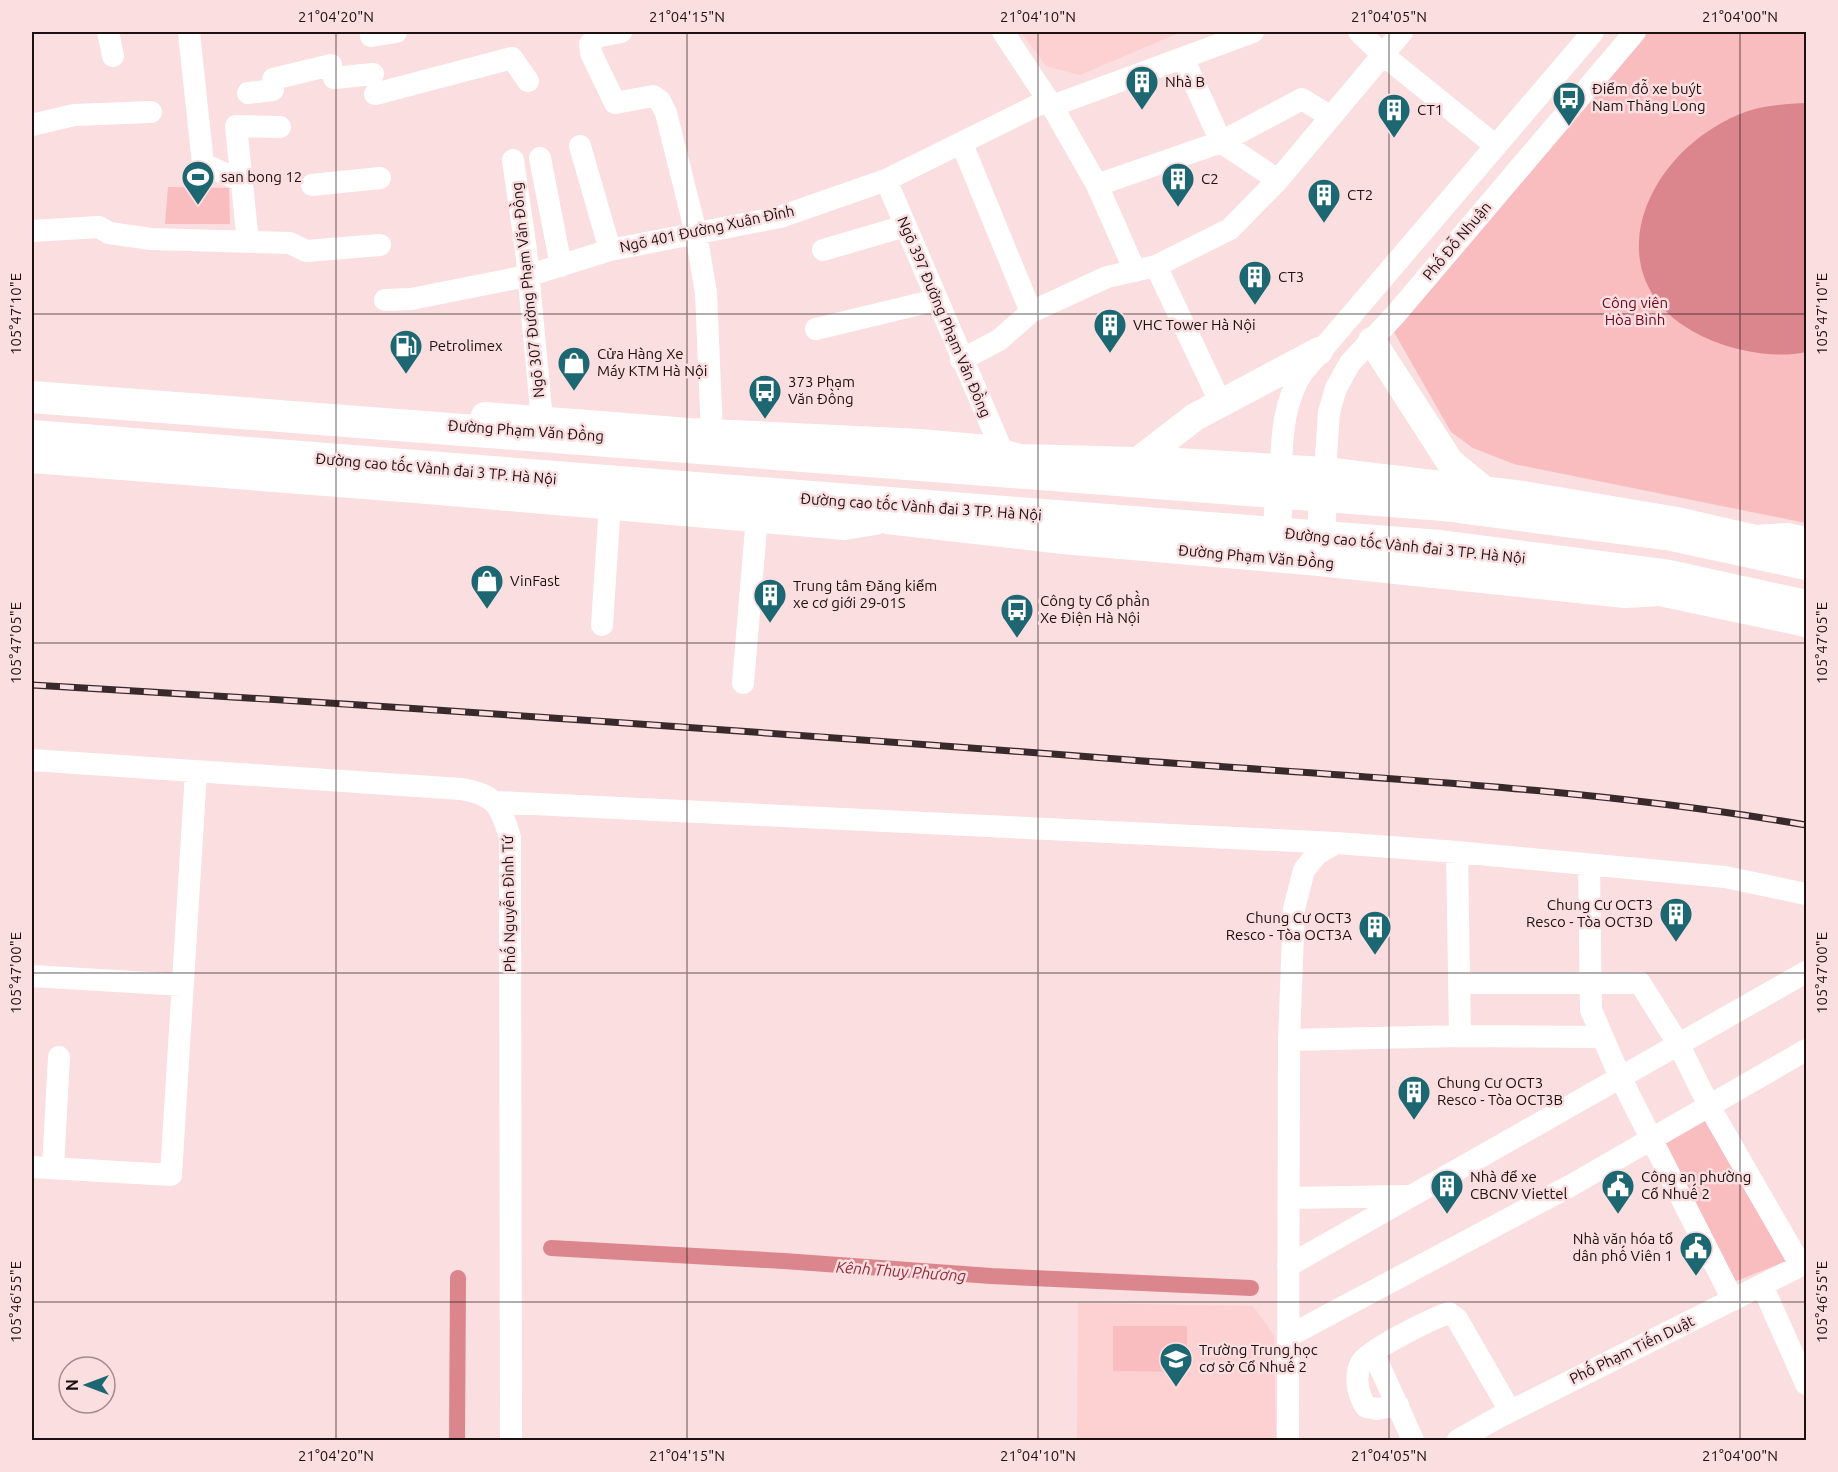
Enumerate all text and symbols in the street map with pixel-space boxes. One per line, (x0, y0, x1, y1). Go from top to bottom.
text: 21°04'20"N (298, 8, 374, 25)
text: 21°04'15"N (649, 8, 725, 25)
text: 21°04'10"N (1000, 8, 1076, 25)
text: 21°04'05"N (1351, 8, 1427, 25)
text: 21°04'00"N (1702, 8, 1778, 25)
building icon: Nhà B (1124, 64, 1160, 111)
place label: Nhà B (1165, 73, 1205, 90)
place label: Điểm đỗ xe buýt Nam Thăng Long (1592, 78, 1706, 114)
bus stop icon: Điểm đỗ xe buýt Nam Thăng Long (1551, 80, 1587, 127)
building icon: CT1 (1376, 92, 1412, 139)
place label: CT1 (1417, 101, 1443, 118)
sports icon: san bong 12 (180, 159, 216, 206)
building icon: C2 (1160, 161, 1196, 208)
place label: san bong 12 (221, 168, 302, 185)
place label: C2 (1201, 170, 1219, 187)
building icon: CT2 (1306, 177, 1342, 224)
street label: Ngõ 307 Đường Phạm Văn Đồng (506, 181, 547, 399)
place label: CT2 (1347, 186, 1373, 203)
street label: Phố Đỗ Nhuận (1418, 197, 1494, 283)
street label: Ngõ 401 Đường Xuân Đỉnh (618, 202, 796, 255)
street label: Ngõ 397 Đường Phạm Văn Đồng (894, 213, 996, 420)
building icon: CT3 (1237, 259, 1273, 306)
place label: CT3 (1278, 268, 1304, 285)
text: 105°47'10"E (7, 273, 24, 355)
text: 105°47'10"E (1813, 273, 1830, 355)
park label: Công viên Hòa Bình (1602, 294, 1668, 328)
building icon: VHC Tower Hà Nội (1092, 307, 1128, 354)
place label: VHC Tower Hà Nội (1133, 316, 1256, 333)
fuel station icon: Petrolimex (388, 328, 424, 375)
place label: Petrolimex (429, 337, 503, 354)
shop icon: Cửa Hàng Xe Máy KTM Hà Nội (556, 345, 592, 392)
place label: Cửa Hàng Xe Máy KTM Hà Nội (597, 345, 707, 379)
bus stop icon: 373 Phạm Văn Đồng (747, 373, 783, 420)
place label: 373 Phạm Văn Đồng (788, 373, 855, 407)
street label: Đường Phạm Văn Đồng (447, 415, 605, 444)
street label: Đường cao tốc Vành đai 3 TP. Hà Nội (315, 448, 557, 488)
street label: Đường cao tốc Vành đai 3 TP. Hà Nội (800, 488, 1042, 523)
street label: Đường cao tốc Vành đai 3 TP. Hà Nội (1284, 523, 1526, 567)
street label: Đường Phạm Văn Đồng (1177, 540, 1335, 572)
shop icon: VinFast (469, 563, 505, 610)
place label: VinFast (510, 572, 560, 589)
building icon: Trung tâm Đăng kiểm xe cơ giới 29-01S (752, 577, 788, 624)
place label: Trung tâm Đăng kiểm xe cơ giới 29-01S (793, 577, 937, 611)
place label: Công ty Cổ phần Xe Điện Hà Nội (1040, 590, 1150, 626)
bus stop icon: Công ty Cổ phần Xe Điện Hà Nội (999, 592, 1035, 639)
text: 105°47'05"E (7, 602, 24, 684)
text: 105°47'05"E (1813, 602, 1830, 684)
street label: Phố Nguyễn Đình Tứ (497, 834, 518, 973)
place label: Chung Cư OCT3 Resco - Tòa OCT3D (1526, 896, 1653, 930)
building icon: Chung Cư OCT3 Resco - Tòa OCT3D (1658, 896, 1694, 943)
place label: Chung Cư OCT3 Resco - Tòa OCT3A (1226, 909, 1352, 943)
building icon: Chung Cư OCT3 Resco - Tòa OCT3A (1357, 909, 1393, 956)
text: 105°47'00"E (7, 932, 24, 1014)
text: 105°47'00"E (1813, 932, 1830, 1014)
building icon: Chung Cư OCT3 Resco - Tòa OCT3B (1396, 1074, 1432, 1121)
place label: Chung Cư OCT3 Resco - Tòa OCT3B (1437, 1074, 1563, 1108)
building icon: Nhà để xe CBCNV Viettel (1429, 1168, 1465, 1215)
place label: Nhà để xe CBCNV Viettel (1470, 1168, 1568, 1202)
public building icon: Công an phường Cổ Nhuế 2 (1600, 1168, 1636, 1215)
place label: Công an phường Cổ Nhuế 2 (1641, 1168, 1752, 1202)
place label: Nhà văn hóa tổ dân phố Viên 1 (1573, 1230, 1673, 1264)
public building icon: Nhà văn hóa tổ dân phố Viên 1 (1678, 1230, 1714, 1277)
water label: Kênh Thuỵ Phương (835, 1257, 967, 1285)
text: 105°46'55"E (7, 1261, 24, 1343)
text: 105°46'55"E (1813, 1261, 1830, 1343)
street label: Phố Phạm Tiến Duật (1566, 1310, 1697, 1387)
school or university icon: Trường Trung học cơ sở Cổ Nhuế 2 (1158, 1341, 1194, 1388)
place label: Trường Trung học cơ sở Cổ Nhuế 2 (1199, 1341, 1318, 1375)
north arrow (57, 1355, 117, 1415)
text: N (63, 1379, 81, 1391)
text: 21°04'20"N (298, 1447, 374, 1464)
text: 21°04'15"N (649, 1447, 725, 1464)
text: 21°04'10"N (1000, 1447, 1076, 1464)
text: 21°04'05"N (1351, 1447, 1427, 1464)
text: 21°04'00"N (1702, 1447, 1778, 1464)

